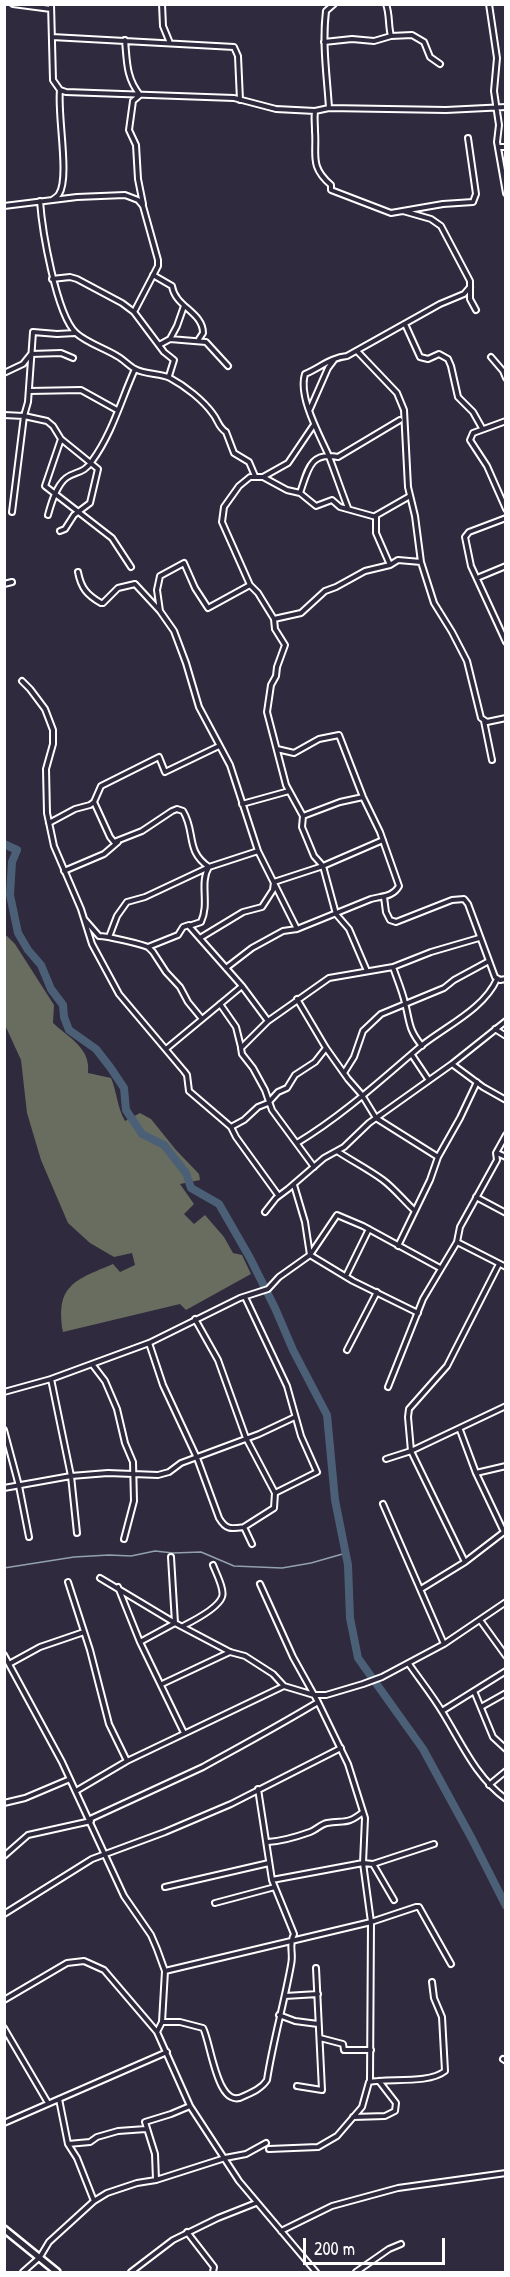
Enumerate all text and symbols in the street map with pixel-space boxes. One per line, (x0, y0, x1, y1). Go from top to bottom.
scale bar (306, 2226, 448, 2264)
text: 200 m (314, 2236, 355, 2261)

